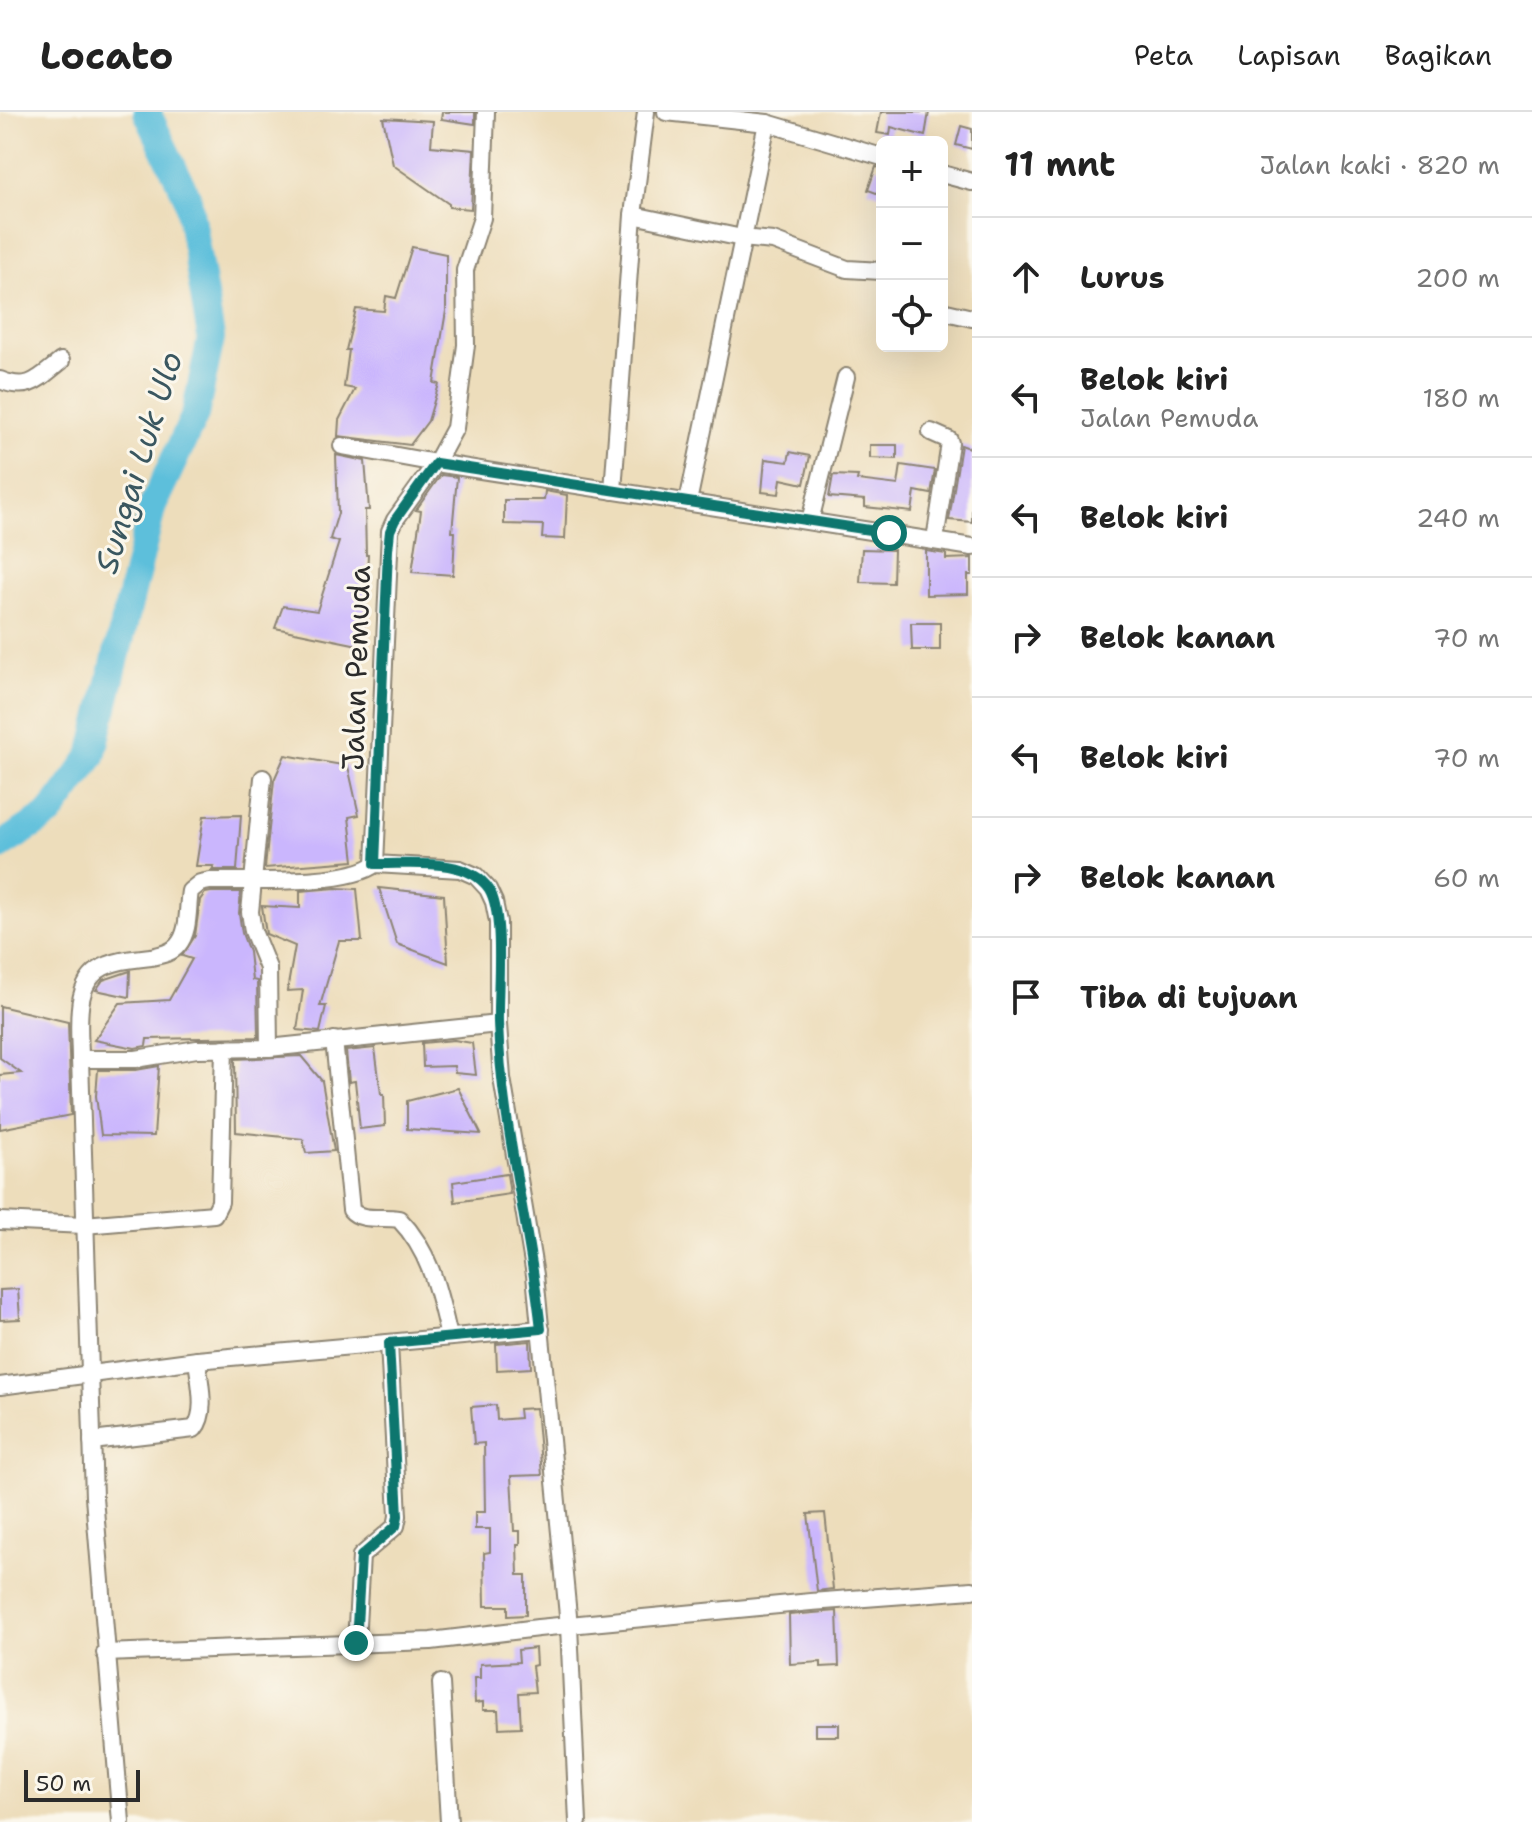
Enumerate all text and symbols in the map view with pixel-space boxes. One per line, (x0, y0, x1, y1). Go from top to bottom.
text: Locato (40, 30, 173, 81)
text: Peta (1134, 36, 1193, 74)
text: Lapisan (1237, 36, 1341, 74)
text: Bagikan (1385, 36, 1492, 74)
map controls (876, 136, 948, 352)
button: + (876, 136, 948, 208)
text: 11 mnt (1004, 141, 1115, 187)
text: Jalan kaki · 820 m (1259, 147, 1500, 182)
button: − (876, 208, 948, 280)
icon: ahead (1004, 255, 1048, 299)
text: Lurus (1080, 257, 1165, 298)
text: 200 m (1415, 260, 1500, 295)
button: locate (876, 280, 948, 352)
water label: Sungai Luk Ulo (84, 346, 192, 578)
text: Belok kiri (1080, 359, 1228, 400)
icon: left (1004, 375, 1048, 419)
text: 180 m (1422, 380, 1500, 415)
text: Jalan Pemuda (1080, 400, 1258, 435)
icon: left (1004, 495, 1048, 539)
text: Belok kiri (1080, 497, 1228, 538)
text: 240 m (1416, 500, 1500, 535)
route start (871, 515, 907, 551)
street label: Jalan Pemuda (332, 564, 380, 772)
icon: right (1004, 615, 1048, 659)
text: Belok kanan (1080, 617, 1275, 658)
text: 70 m (1433, 620, 1500, 655)
icon: left (1004, 735, 1048, 779)
text: Belok kiri (1080, 737, 1228, 778)
text: 70 m (1433, 740, 1500, 775)
icon: right (1004, 855, 1048, 899)
text: Belok kanan (1080, 857, 1275, 898)
text: 60 m (1433, 860, 1500, 895)
icon: arrive (1004, 975, 1048, 1019)
text: Tiba di tujuan (1080, 977, 1298, 1018)
route end (338, 1625, 374, 1661)
scale bar (24, 1766, 140, 1802)
text: 50 m (36, 1769, 91, 1798)

